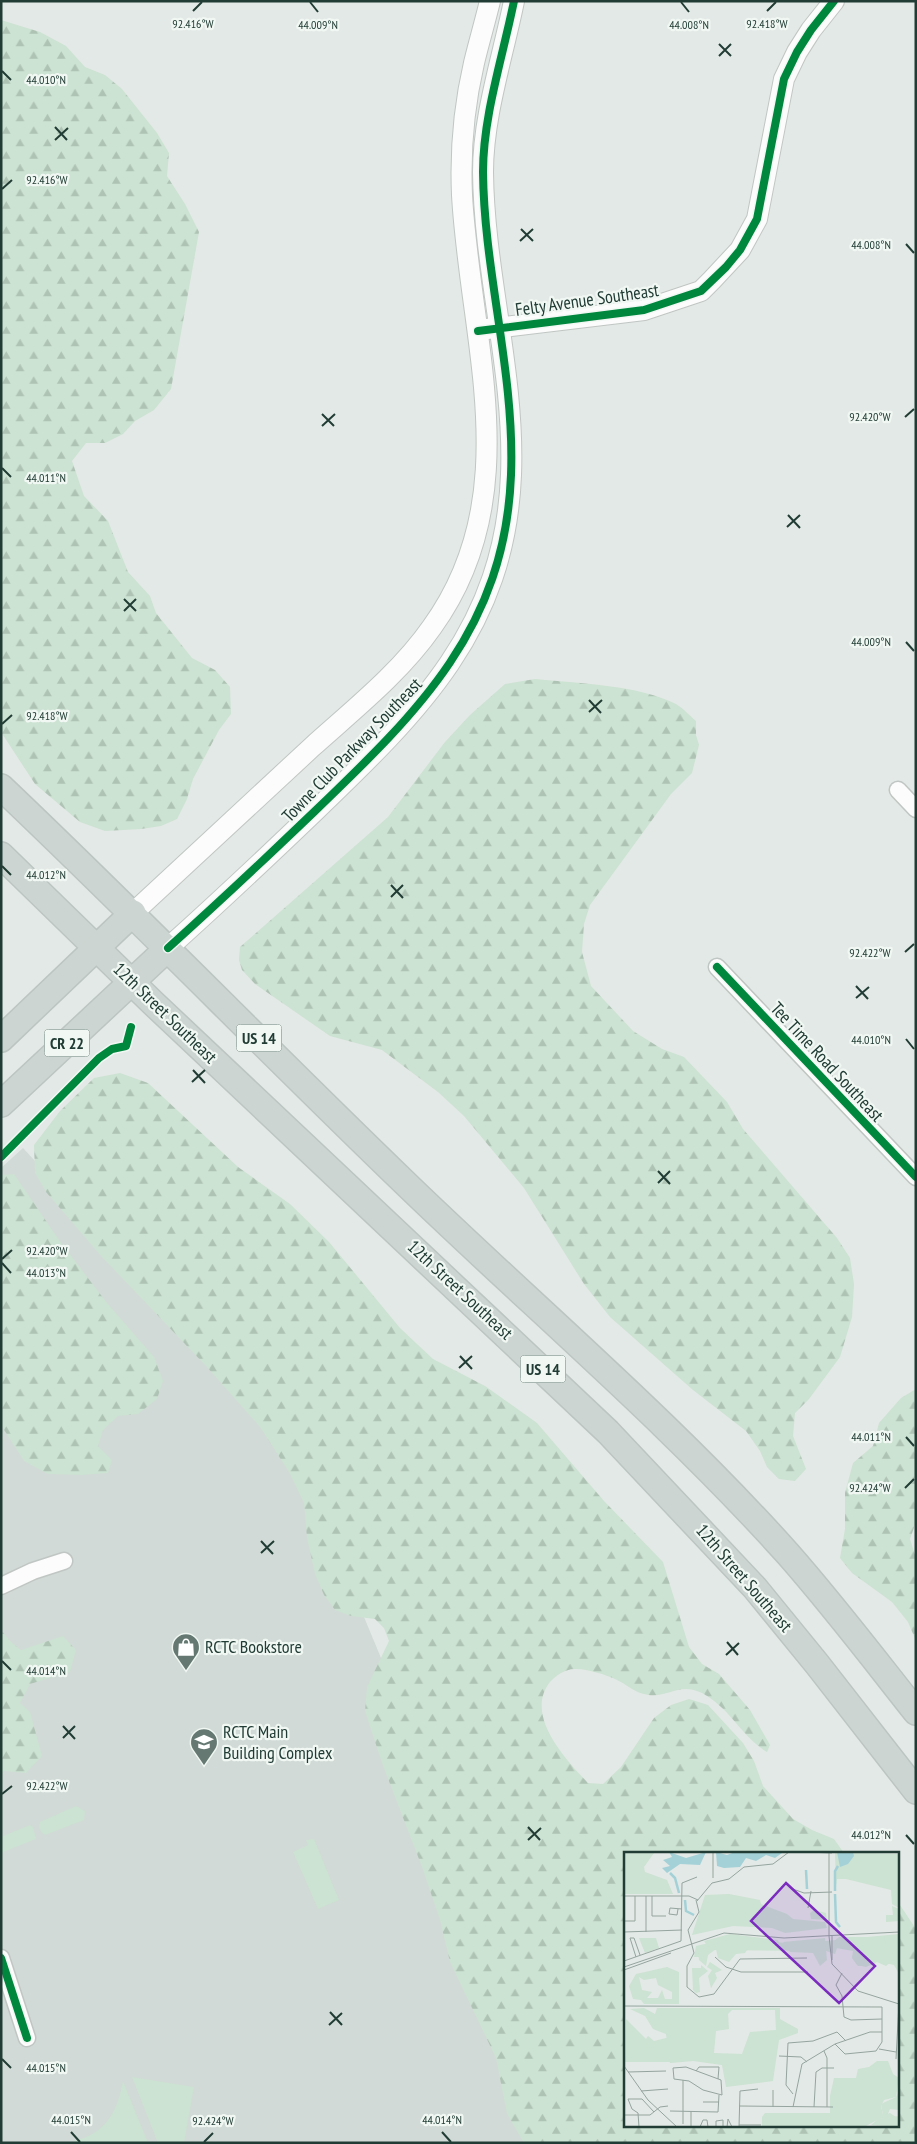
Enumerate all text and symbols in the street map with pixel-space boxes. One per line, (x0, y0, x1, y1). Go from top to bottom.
text: 92.416°W (172, 16, 214, 31)
text: 92.418°W (746, 16, 788, 31)
text: 44.009°N (298, 17, 338, 32)
text: 44.008°N (669, 17, 709, 32)
text: 44.010°N (26, 72, 66, 87)
text: 92.416°W (26, 172, 68, 187)
text: 44.008°N (851, 237, 891, 252)
street label: Felty Avenue Southeast (514, 278, 660, 321)
text: 92.420°W (849, 409, 891, 424)
text: 44.011°N (26, 470, 66, 485)
text: 44.009°N (851, 634, 891, 649)
street label: Towne Club Parkway Southeast (277, 673, 427, 827)
text: 92.418°W (26, 708, 68, 723)
text: 44.012°N (26, 867, 66, 882)
text: 92.422°W (849, 945, 891, 960)
street label: 12th Street Southeast (109, 957, 222, 1068)
street label: Tee Time Road Southeast (766, 997, 889, 1126)
road number: US 14 (236, 1024, 282, 1052)
road number: CR 22 (44, 1030, 90, 1056)
text: 44.010°N (851, 1032, 891, 1047)
street label: 12th Street Southeast (403, 1235, 518, 1344)
text: 92.420°W (26, 1243, 68, 1258)
text: 44.013°N (26, 1265, 66, 1280)
road number: US 14 (520, 1356, 566, 1382)
text: 44.011°N (851, 1429, 891, 1444)
text: 92.424°W (849, 1480, 891, 1495)
street label: 12th Street Southeast (691, 1519, 798, 1636)
shop icon: RCTC Bookstore (171, 1632, 201, 1671)
place label: RCTC Bookstore (205, 1635, 302, 1658)
text: 44.014°N (26, 1663, 66, 1678)
place label: RCTC Main Building Complex (223, 1720, 333, 1764)
school or university icon: RCTC Main Building Complex (189, 1727, 219, 1766)
text: 92.422°W (26, 1778, 68, 1793)
text: 44.012°N (851, 1827, 891, 1842)
inset map (624, 1852, 900, 2126)
text: 44.015°N (26, 2060, 66, 2075)
text: 44.015°N (51, 2112, 91, 2127)
text: 44.014°N (422, 2112, 462, 2127)
text: 92.424°W (192, 2113, 234, 2128)

